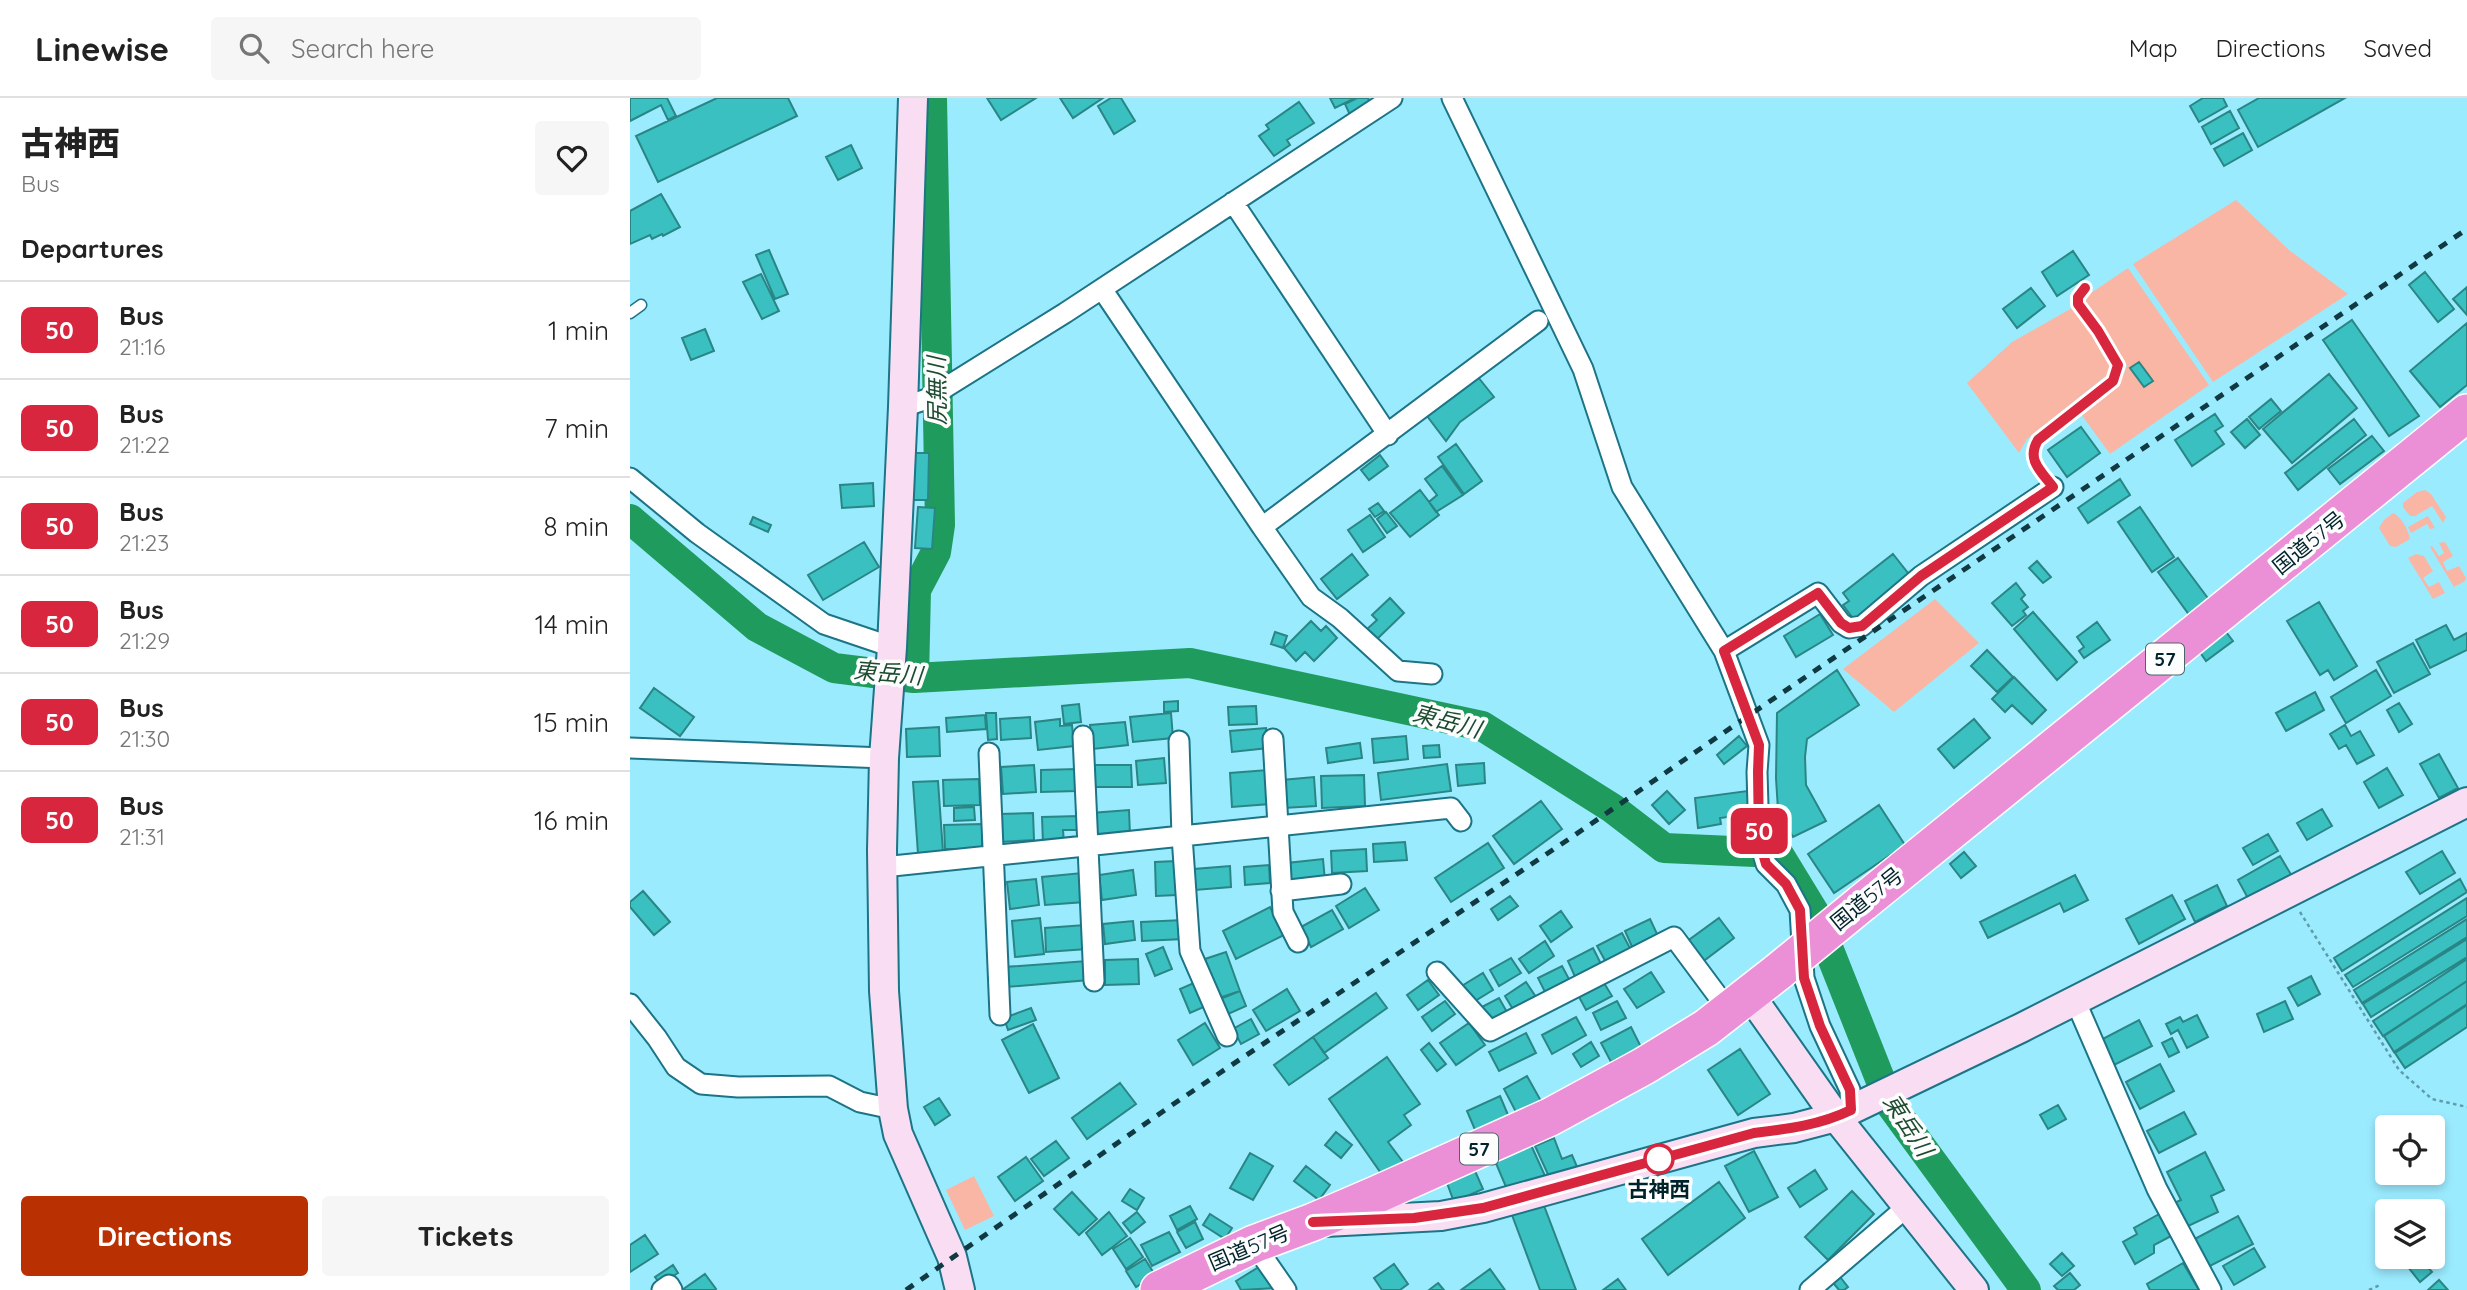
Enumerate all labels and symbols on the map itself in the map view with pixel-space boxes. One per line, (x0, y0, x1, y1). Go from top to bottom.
water label: 尻無川 (921, 353, 952, 426)
street label: 国道57号 (2267, 505, 2350, 579)
road number: 57 (2146, 644, 2184, 674)
water label: 東岳川 (852, 655, 927, 690)
water label: 東岳川 (1410, 698, 1487, 744)
line badge: 50 (1728, 808, 1790, 854)
street label: 国道57号 (1825, 861, 1908, 935)
water label: 東岳川 (1877, 1088, 1941, 1164)
road number: 57 (1460, 1134, 1498, 1164)
marker: 古神西 (1644, 1144, 1674, 1174)
place label: 古神西 (1628, 1176, 1691, 1202)
street label: 国道57号 (1204, 1218, 1293, 1276)

